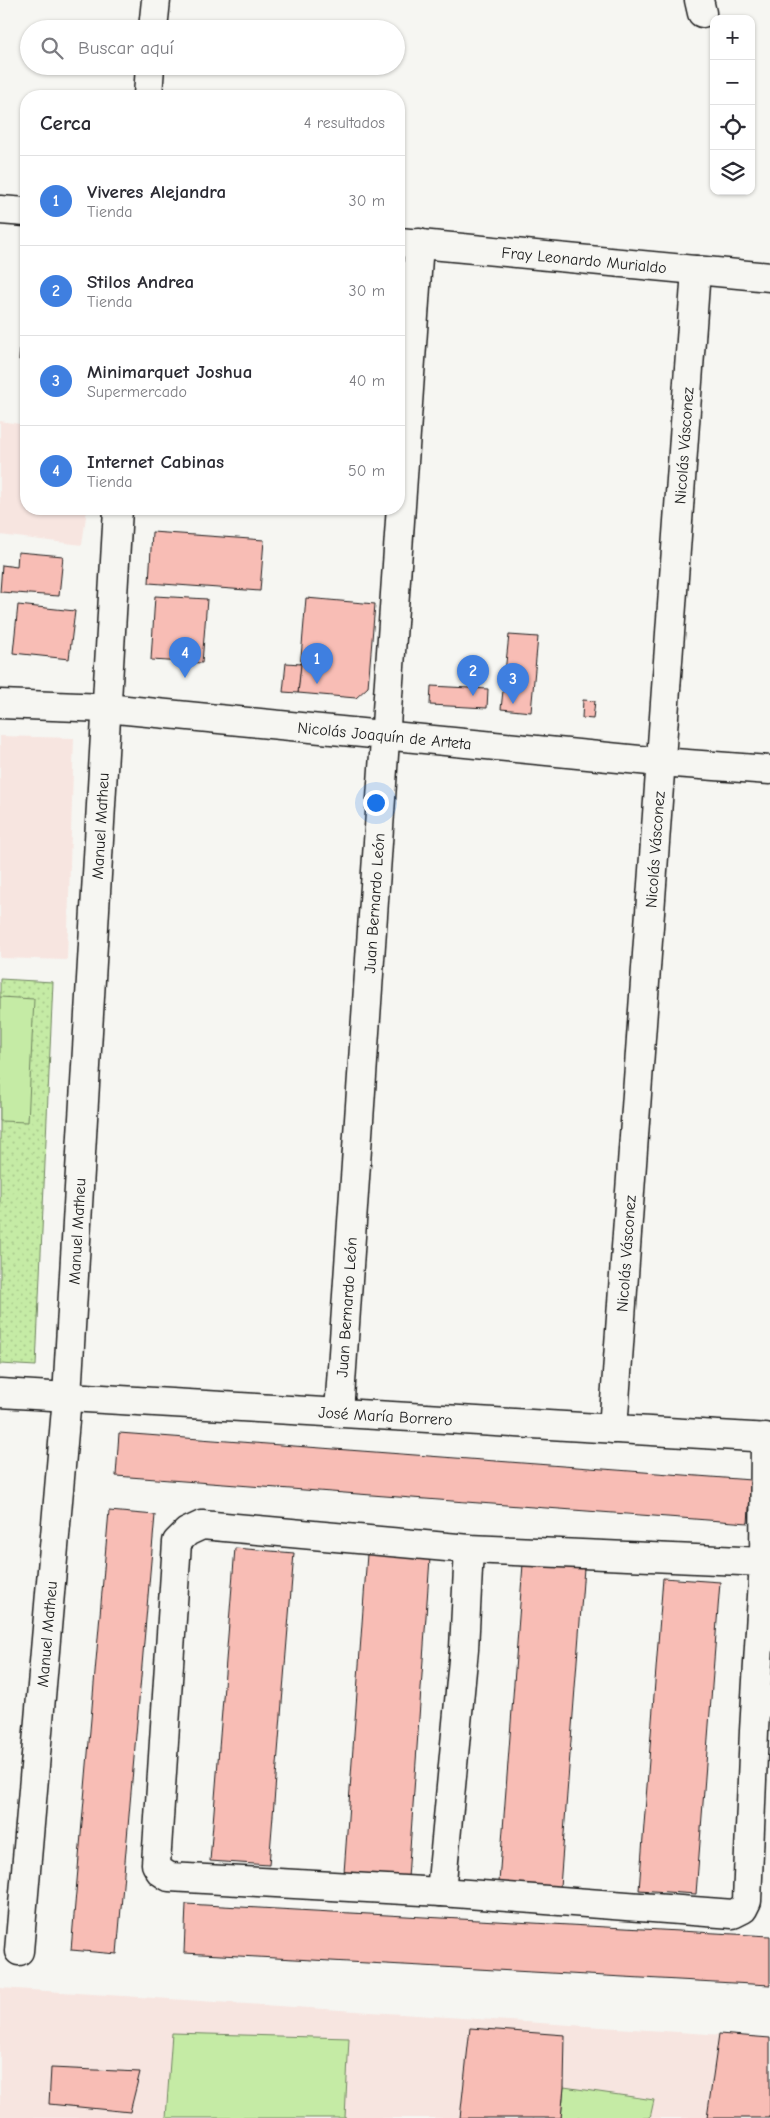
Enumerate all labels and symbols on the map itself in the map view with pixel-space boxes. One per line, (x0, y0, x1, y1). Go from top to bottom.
street label: Fray Leonardo Murialdo (501, 244, 668, 277)
street label: Nicolás Vásconez (671, 386, 698, 505)
pin: 4 (169, 637, 201, 678)
pin: 1 (301, 643, 333, 684)
pin: 2 (457, 655, 489, 696)
pin: 3 (497, 663, 529, 704)
street label: Nicolás Joaquín de Arteta (297, 719, 472, 754)
street label: Manuel Matheu (89, 772, 113, 880)
your location (363, 790, 389, 816)
street label: Nicolás Vásconez (642, 790, 669, 909)
street label: Juan Bernardo León (361, 832, 389, 974)
street label: Manuel Matheu (65, 1178, 90, 1285)
street label: Nicolás Vásconez (613, 1194, 640, 1313)
street label: Juan Bernardo León (333, 1237, 361, 1378)
street label: José María Borrero (318, 1404, 453, 1429)
street label: Manuel Matheu (34, 1580, 61, 1688)

